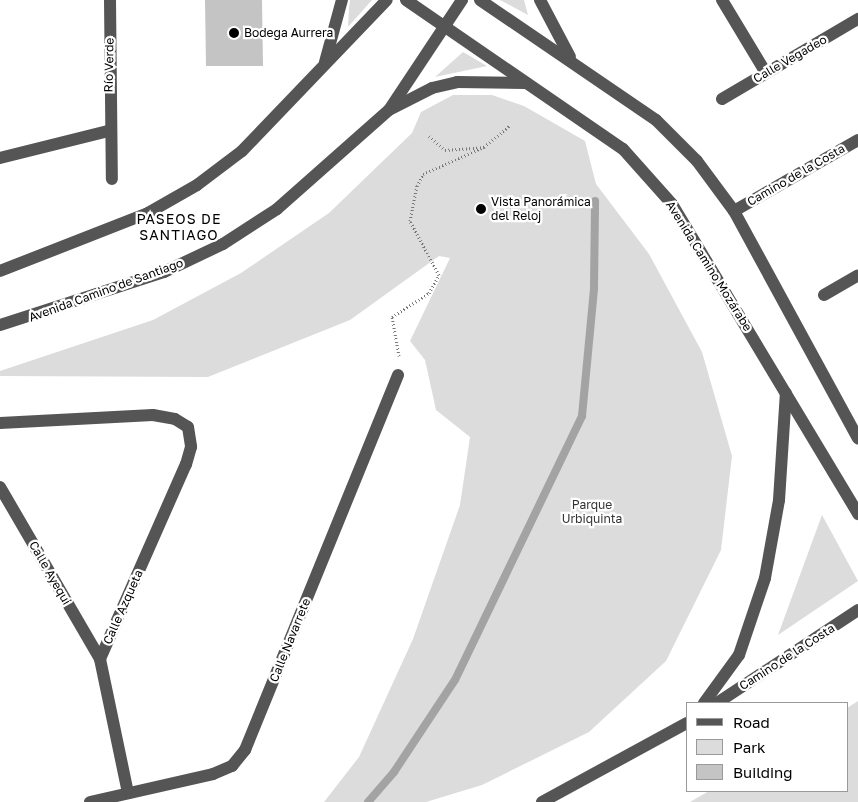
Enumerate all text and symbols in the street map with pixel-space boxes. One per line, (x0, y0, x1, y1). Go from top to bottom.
place label: Bodega Aurrera (244, 26, 333, 40)
marker: Bodega Aurrera (228, 27, 240, 39)
street label: Calle Vegadeo (751, 32, 829, 86)
street label: Río Verde (101, 38, 117, 92)
street label: Camino de la Costa (745, 141, 847, 209)
place label: Vista Panorámica del Reloj (491, 195, 591, 223)
street label: Avenida Camino Mozárabe (663, 198, 755, 334)
marker: Vista Panorámica del Reloj (475, 203, 487, 215)
district label: PASEOS DE SANTIAGO (135, 211, 223, 243)
street label: Avenida Camino de Santiago (27, 255, 185, 325)
park label: Parque Urbiquinta (562, 498, 622, 526)
street label: Calle Ayequi (26, 539, 74, 607)
street label: Calle Azqueta (100, 568, 146, 646)
street label: Calle Navarrete (267, 596, 313, 684)
street label: Camino de la Costa (737, 621, 837, 693)
legend (686, 702, 848, 792)
text: Road (733, 713, 770, 731)
text: Park (733, 738, 765, 756)
text: Building (733, 763, 793, 781)

